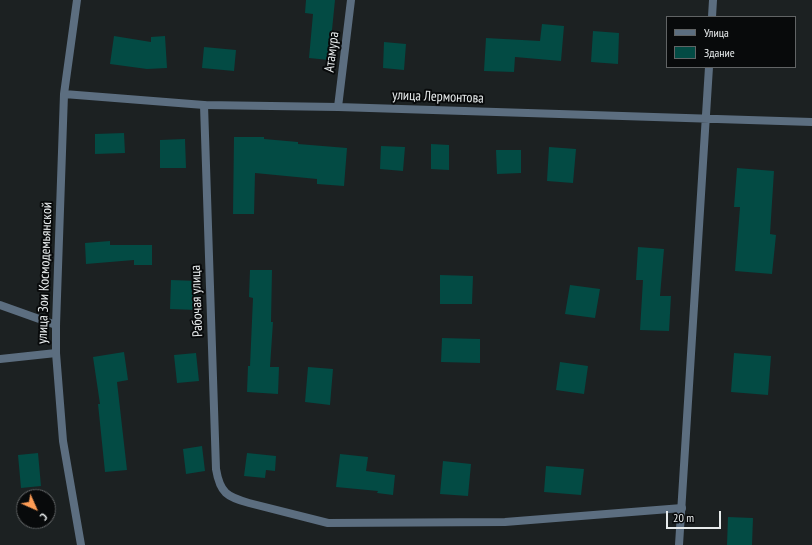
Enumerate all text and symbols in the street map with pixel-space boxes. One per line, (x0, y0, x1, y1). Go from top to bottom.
legend (666, 16, 796, 68)
text: Улица (704, 25, 729, 40)
street label: Атамура (321, 31, 343, 73)
text: Здание (704, 45, 735, 60)
street label: улица Лермонтова (392, 87, 484, 107)
street label: улица Зои Космодемьянской (34, 202, 56, 344)
street label: Рабочая улица (187, 265, 207, 337)
north arrow (16, 489, 56, 529)
scale bar (668, 503, 723, 529)
text: С (37, 510, 51, 524)
text: 20 m (673, 510, 694, 525)

